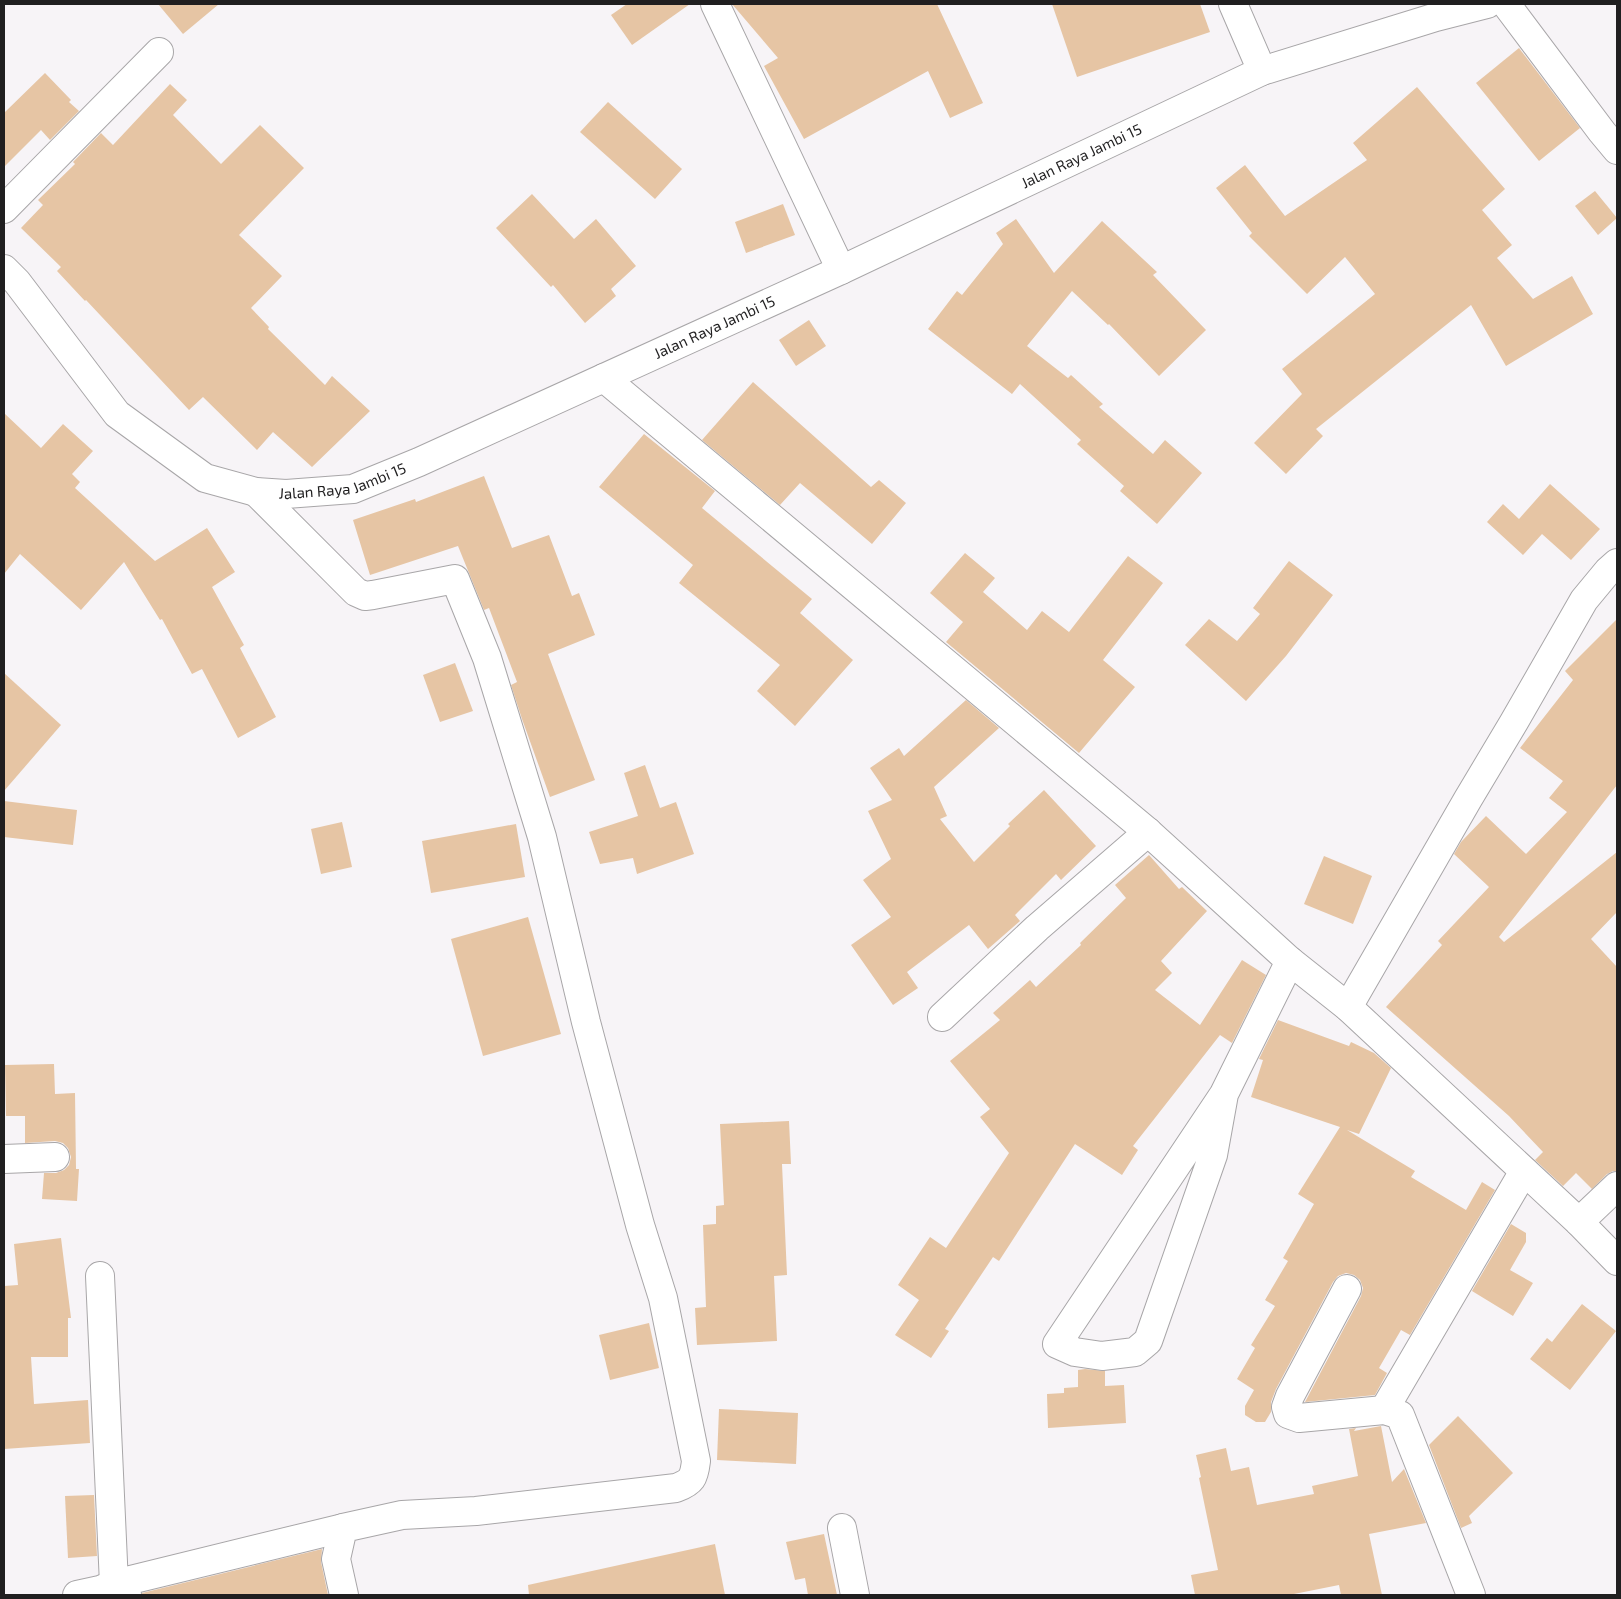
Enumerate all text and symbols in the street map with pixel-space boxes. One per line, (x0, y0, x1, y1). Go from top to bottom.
street label: Jalan Raya Jambi 15 (1018, 119, 1144, 192)
street label: Jalan Raya Jambi 15 (651, 291, 778, 362)
street label: Jalan Raya Jambi 15 (278, 458, 408, 502)

